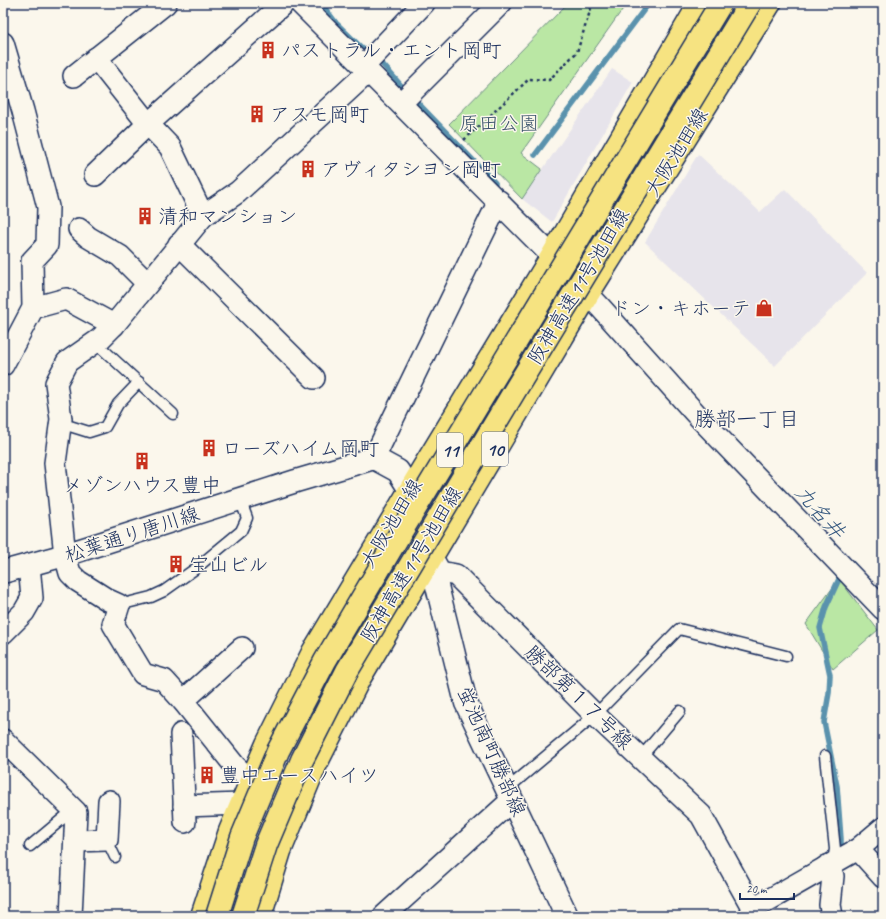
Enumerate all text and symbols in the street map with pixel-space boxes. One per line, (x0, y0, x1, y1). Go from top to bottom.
place label: パストラル・エント岡町 (281, 38, 502, 63)
building icon: パストラル・エント岡町 (258, 40, 278, 60)
place label: アスモ岡町 (270, 102, 369, 127)
street label: 大阪池田線 (639, 103, 714, 201)
building icon: アスモ岡町 (247, 104, 267, 124)
park label: 原田公園 (459, 111, 539, 136)
place label: アヴィタシヨン岡町 (321, 157, 501, 182)
building icon: アヴィタシヨン岡町 (298, 159, 318, 179)
place label: 清和マンション (158, 204, 297, 229)
street label: 阪神高速11号池田線 (522, 204, 635, 369)
building icon: 清和マンション (135, 206, 155, 226)
place label: ドン・キホーテ (611, 296, 751, 321)
shop icon: ドン・キホーテ (754, 298, 774, 318)
district label: 勝部一丁目 (695, 406, 800, 432)
road number: 10 (482, 432, 508, 466)
road number: 11 (437, 433, 463, 467)
place label: ローズハイム岡町 (222, 436, 380, 461)
building icon: ローズハイム岡町 (199, 438, 219, 458)
building icon: メゾンハウス豊中 (132, 451, 152, 471)
place label: メゾンハウス豊中 (63, 473, 221, 498)
street label: 大阪池田線 (355, 474, 428, 573)
water label: 九名井 (790, 480, 851, 545)
street label: 阪神高速11号池田線 (355, 482, 468, 647)
street label: 松葉通り唐川線 (62, 501, 203, 568)
place label: 宝山ビル (189, 552, 269, 577)
building icon: 宝山ビル (166, 554, 186, 574)
street label: 勝部第１７号線 (520, 640, 638, 755)
street label: 蛍池南町勝部線 (452, 682, 531, 820)
place label: 豊中エースハイツ (220, 763, 379, 788)
building icon: 豊中エースハイツ (197, 765, 217, 785)
scale bar (740, 875, 794, 901)
text: 20 m (746, 881, 768, 897)

